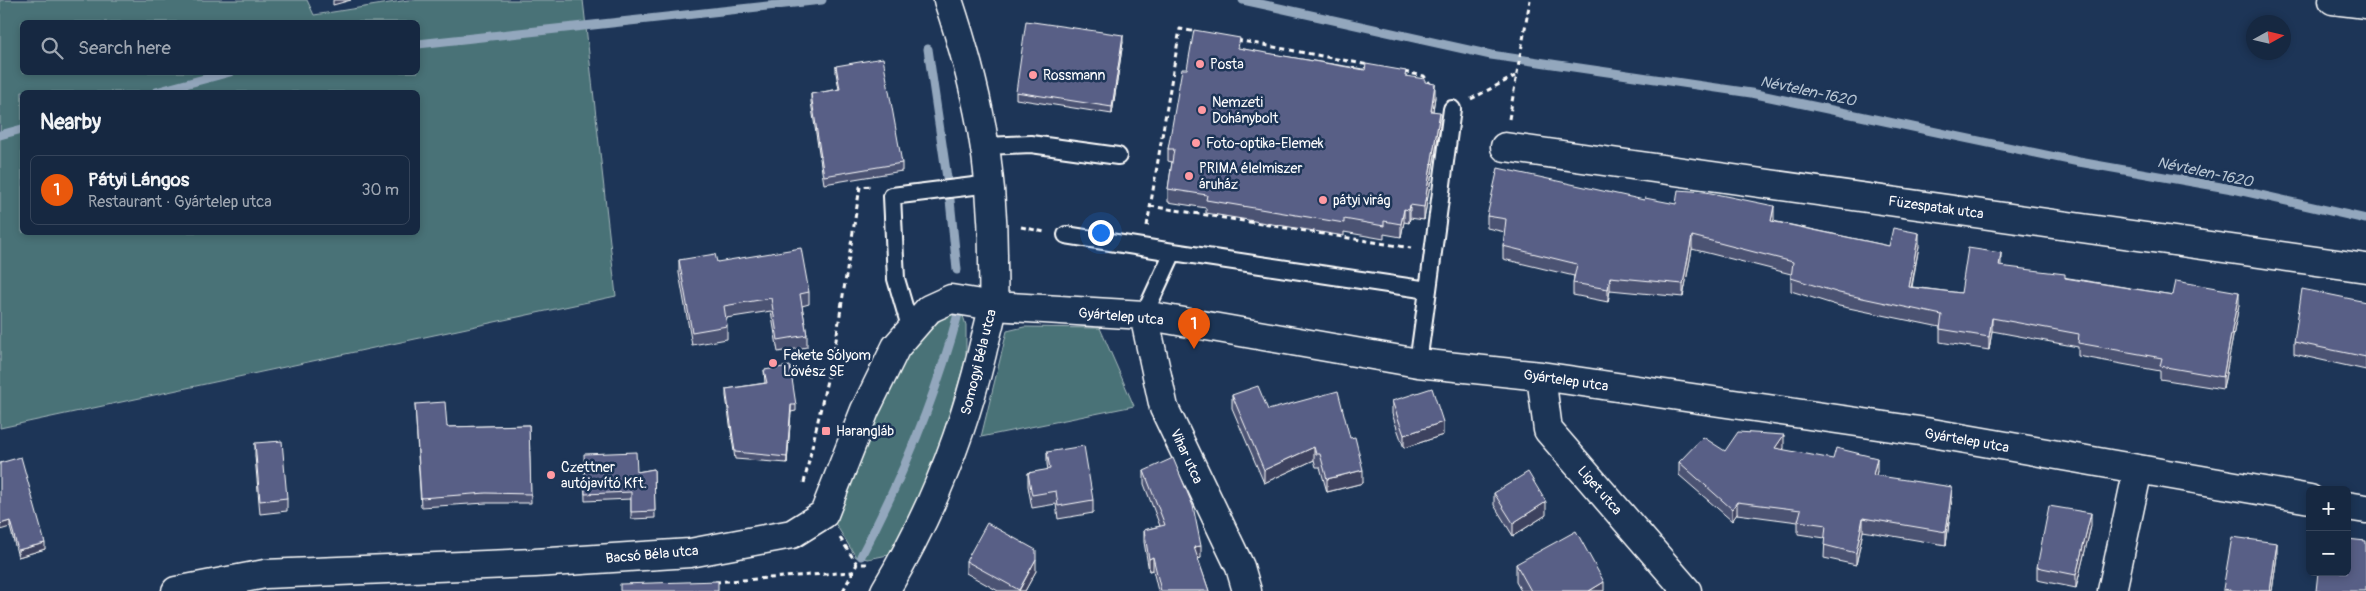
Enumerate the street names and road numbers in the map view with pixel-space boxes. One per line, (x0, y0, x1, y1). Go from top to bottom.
street label: Füzespatak utca (1887, 192, 1985, 223)
street label: Gyártelep utca (1078, 304, 1164, 329)
street label: Somogyi Béla utca (957, 308, 1000, 417)
street label: Gyártelep utca (1522, 366, 1609, 395)
street label: Gyártelep utca (1923, 425, 2011, 456)
street label: Vihar utca (1167, 426, 1207, 486)
street label: Liget utca (1574, 462, 1625, 518)
street label: Bacsó Béla utca (605, 542, 699, 567)

